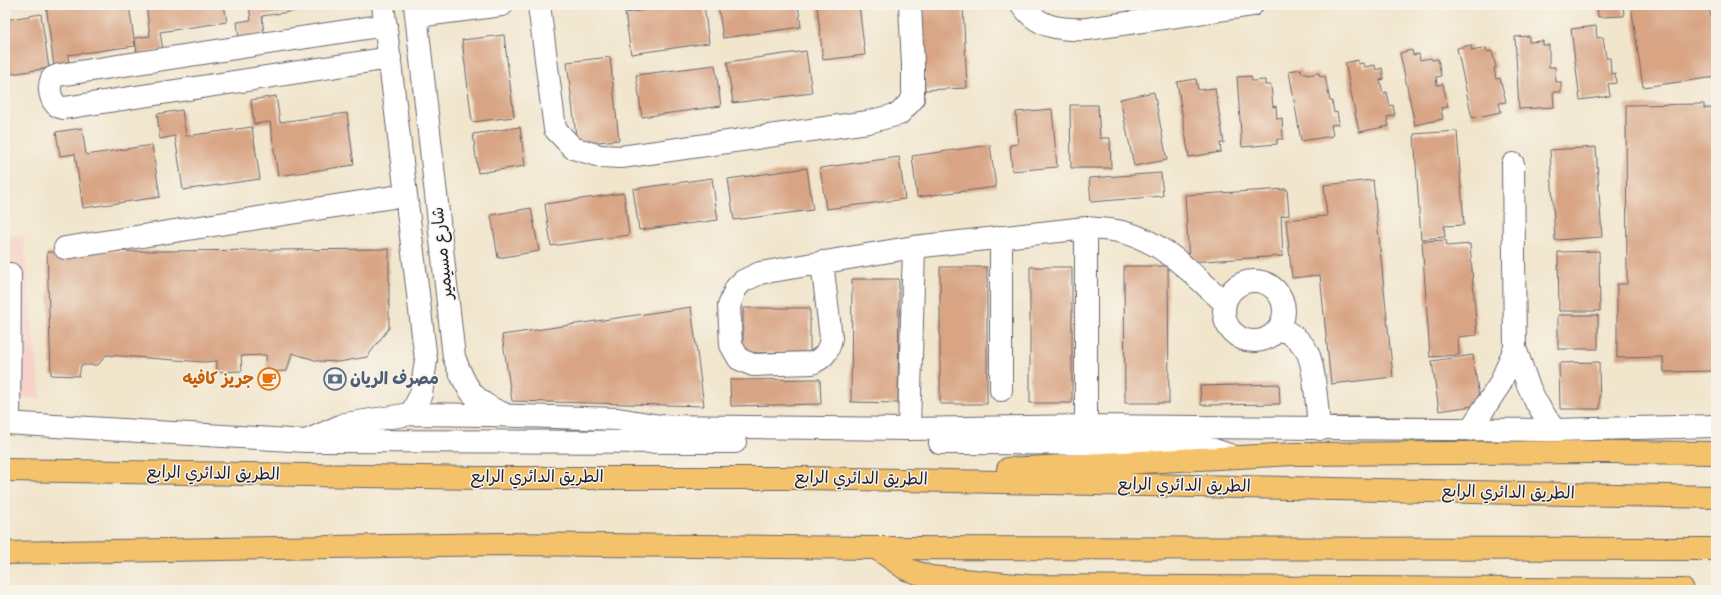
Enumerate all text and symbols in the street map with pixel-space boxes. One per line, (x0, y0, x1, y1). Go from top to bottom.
street label: شارع مسيمير (426, 206, 460, 302)
cafe icon: جريز كافيه (256, 366, 282, 392)
bank icon: مصرف الريان (322, 366, 348, 392)
place label: جريز كافيه (182, 367, 254, 392)
place label: مصرف الريان (350, 367, 439, 392)
street label: الطريق الدائري الرابع (146, 460, 280, 488)
street label: الطريق الدائري الرابع (470, 465, 604, 490)
street label: الطريق الدائري الرابع (794, 465, 928, 493)
street label: الطريق الدائري الرابع (1117, 472, 1251, 500)
street label: الطريق الدائري الرابع (1441, 479, 1575, 507)

